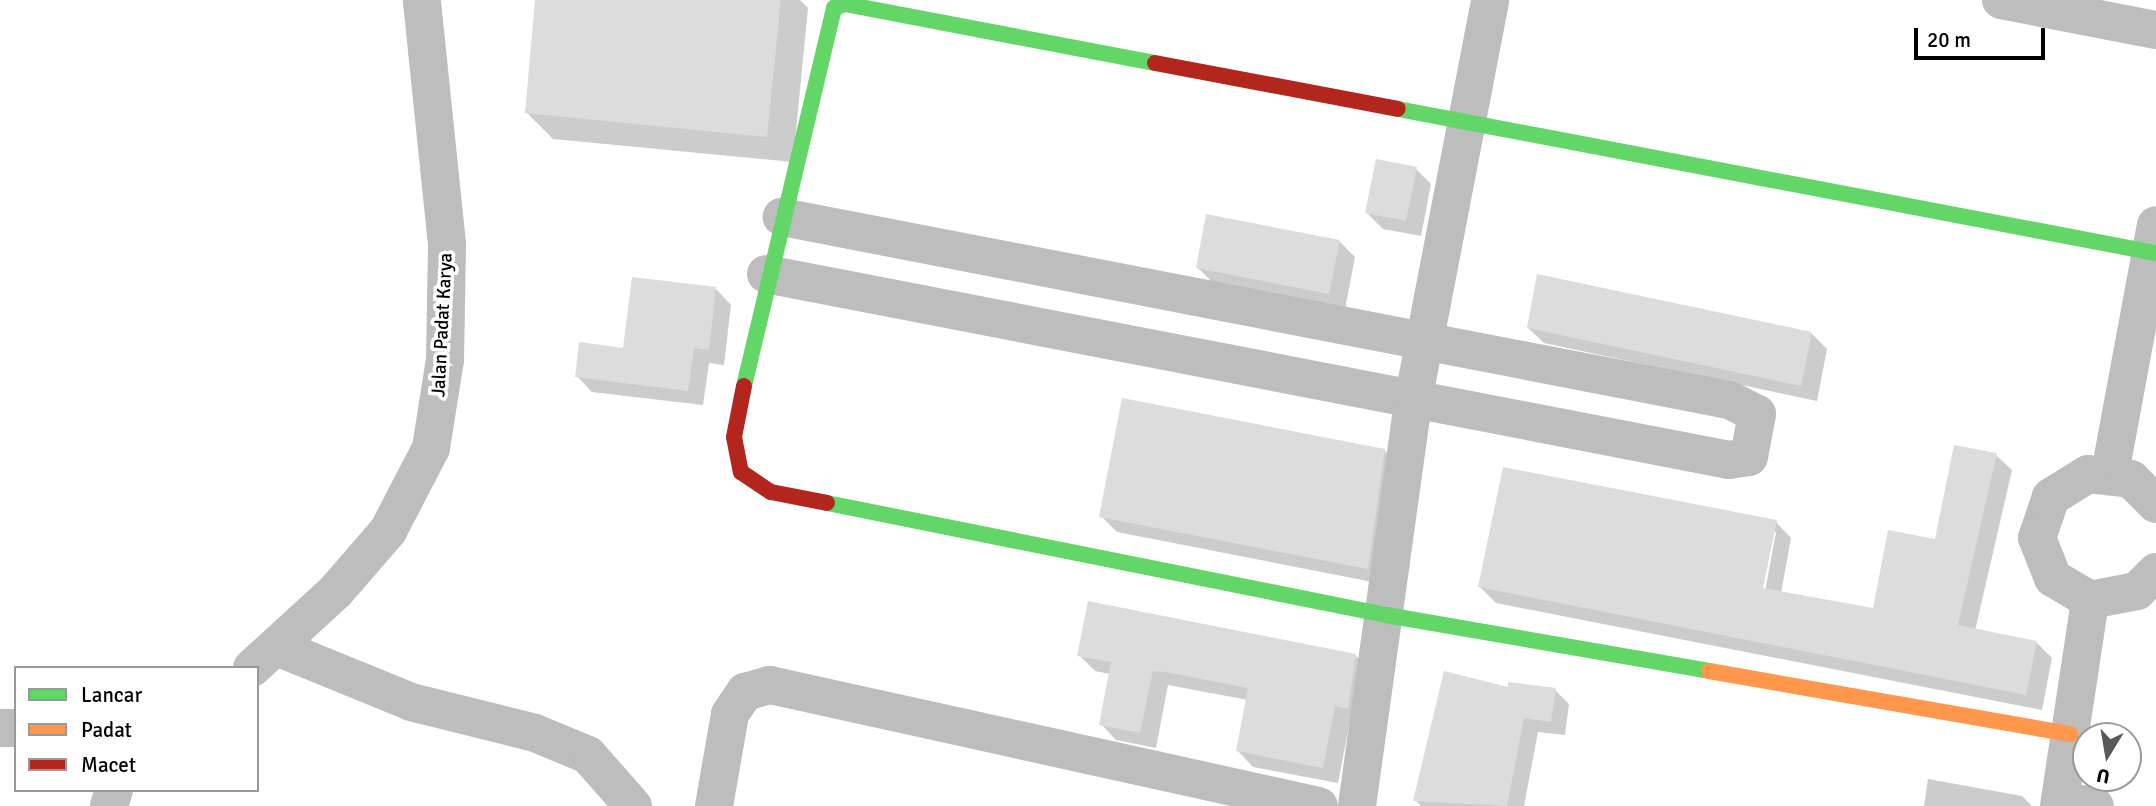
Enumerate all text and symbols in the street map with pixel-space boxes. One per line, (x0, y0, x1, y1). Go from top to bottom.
scale bar (1918, 14, 2049, 58)
text: 20 m (1927, 27, 1971, 53)
street label: Jalan Padat Karya (428, 252, 458, 398)
legend (14, 666, 259, 792)
text: Lancar (81, 682, 142, 708)
text: Padat (81, 717, 132, 743)
north arrow (2072, 722, 2142, 792)
text: Macet (81, 752, 136, 778)
text: U (2095, 763, 2112, 789)

